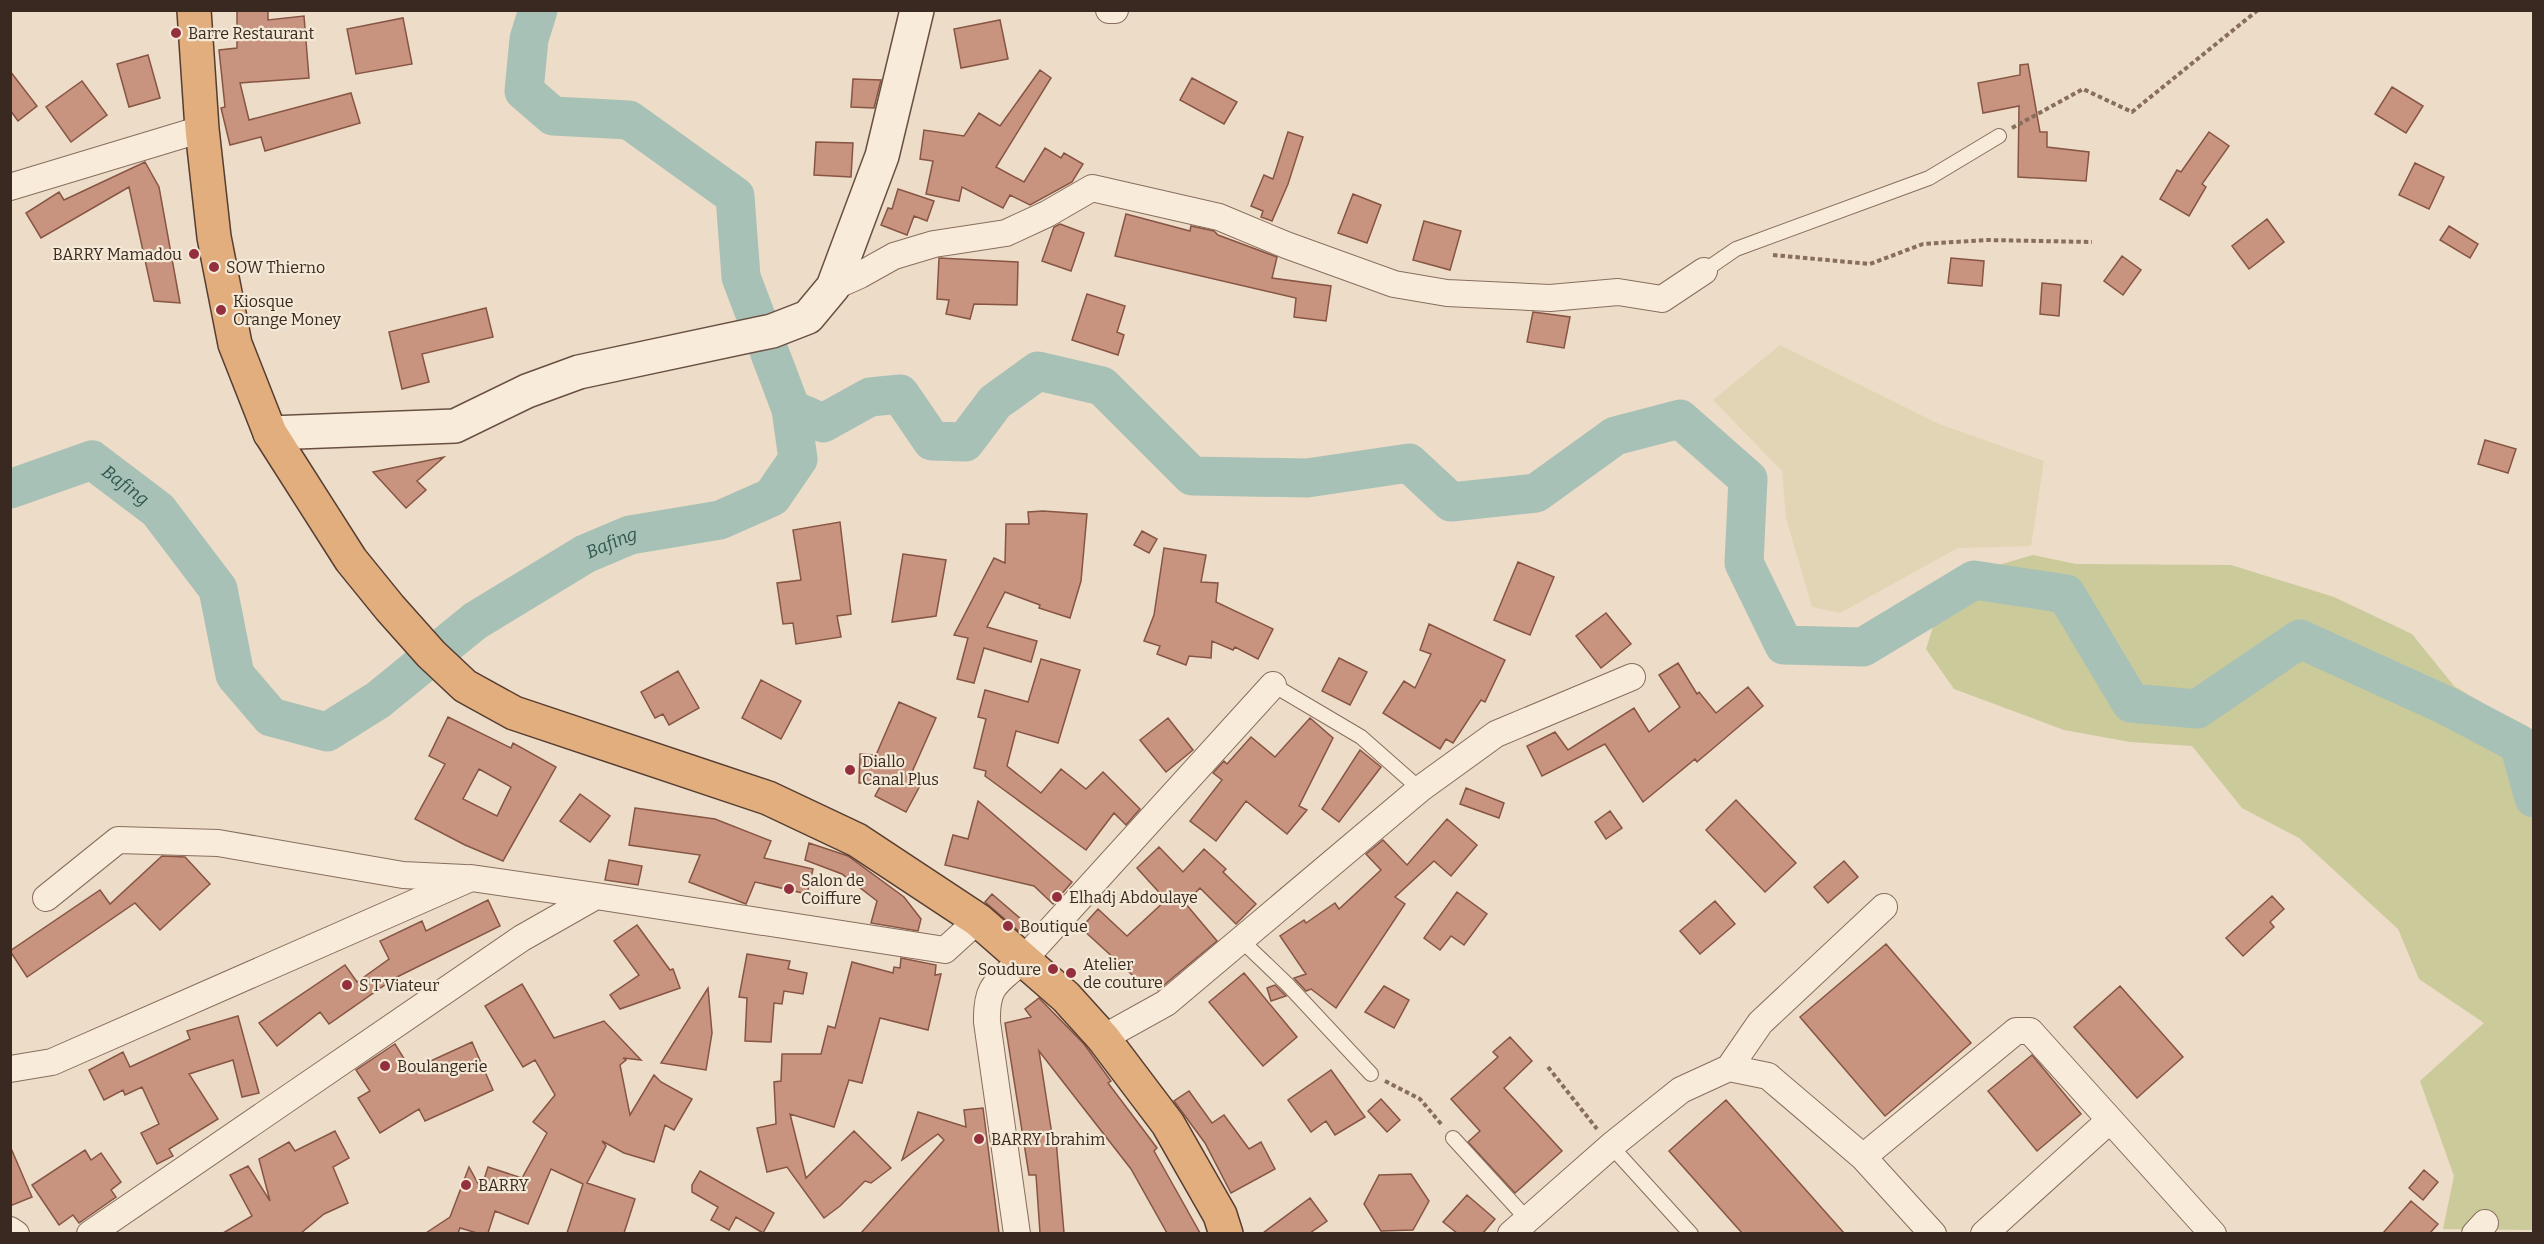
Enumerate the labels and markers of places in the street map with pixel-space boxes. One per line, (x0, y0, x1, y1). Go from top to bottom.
place label: Barre Restaurant (188, 24, 315, 43)
marker: Barre Restaurant (169, 26, 183, 40)
place label: BARRY Mamadou (53, 245, 182, 264)
marker: BARRY Mamadou (187, 247, 201, 261)
place label: SOW Thierno (226, 258, 325, 277)
marker: SOW Thierno (207, 260, 221, 274)
place label: Kiosque Orange Money (233, 292, 342, 329)
marker: Kiosque Orange Money (214, 303, 228, 317)
place label: Diallo Canal Plus (862, 752, 939, 789)
marker: Diallo Canal Plus (843, 763, 857, 777)
place label: Salon de Coiffure (801, 871, 864, 908)
marker: Salon de Coiffure (782, 882, 796, 896)
place label: Elhadj Abdoulaye (1069, 888, 1198, 907)
marker: Elhadj Abdoulaye (1050, 890, 1064, 904)
place label: Boutique (1020, 917, 1088, 936)
marker: Boutique (1001, 919, 1015, 933)
place label: Atelier de couture (1083, 955, 1163, 992)
place label: Soudure (978, 960, 1041, 979)
marker: Soudure (1046, 962, 1060, 976)
marker: Atelier de couture (1064, 966, 1078, 980)
place label: S T Viateur (359, 976, 439, 995)
marker: S T Viateur (340, 978, 354, 992)
place label: Boulangerie (397, 1057, 487, 1076)
marker: Boulangerie (378, 1059, 392, 1073)
place label: BARRY Ibrahim (991, 1130, 1105, 1149)
marker: BARRY Ibrahim (972, 1132, 986, 1146)
place label: BARRY (478, 1176, 530, 1195)
marker: BARRY (459, 1178, 473, 1192)

